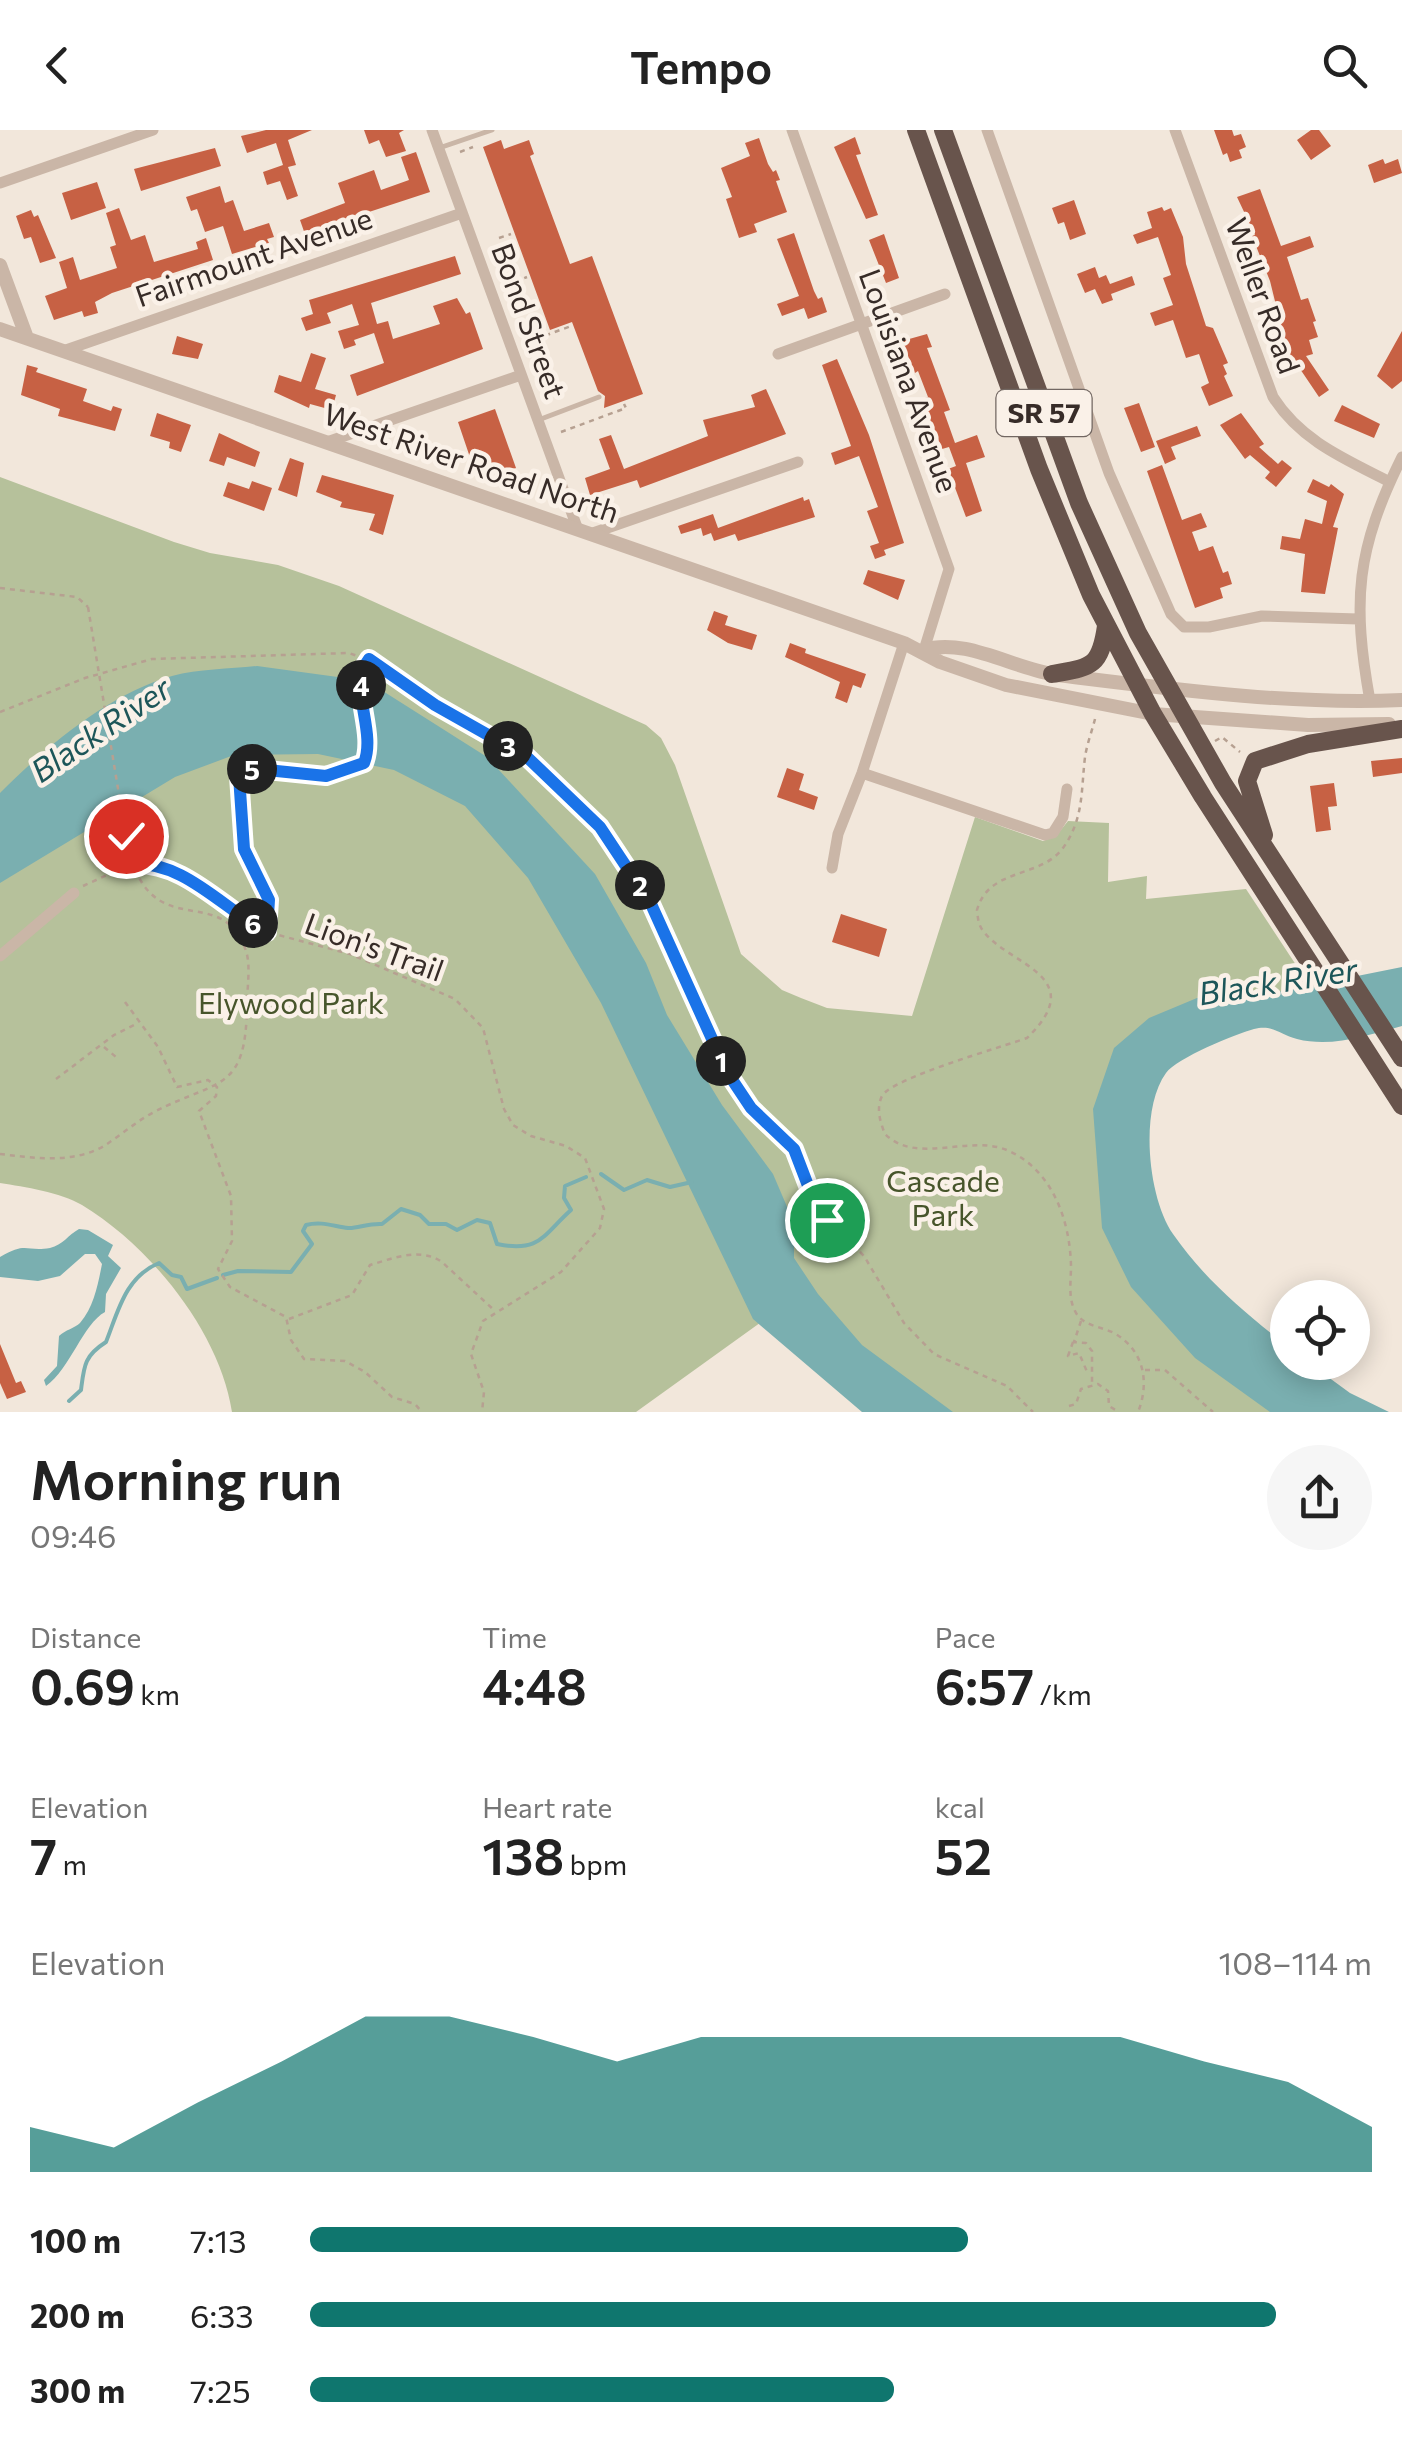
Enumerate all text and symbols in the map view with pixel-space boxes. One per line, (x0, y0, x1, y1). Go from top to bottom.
icon: back (30, 38, 85, 93)
text: Tempo (630, 38, 772, 93)
icon: search (1317, 38, 1372, 93)
street label: Fairmount Avenue (130, 198, 376, 314)
street label: Weller Road (1219, 212, 1310, 378)
street label: Bond Street (485, 238, 575, 403)
street label: Louisiana Avenue (853, 263, 968, 497)
road number: SR 57 (996, 390, 1092, 436)
street label: West River Road North (319, 394, 624, 530)
pin: 4 (336, 660, 386, 710)
water label: Black River (22, 666, 178, 790)
text: 4 (352, 668, 370, 702)
pin: 3 (483, 721, 533, 771)
text: 3 (500, 729, 516, 763)
pin: 5 (227, 744, 277, 794)
text: 5 (244, 752, 260, 786)
pin (84, 794, 169, 879)
icon: check (99, 809, 154, 864)
pin: 2 (615, 860, 665, 910)
text: 2 (632, 868, 648, 902)
pin: 6 (228, 898, 278, 948)
street label: Lion's Trail (300, 903, 449, 988)
text: 6 (244, 906, 262, 940)
water label: Black River (1195, 948, 1361, 1012)
park label: Elywood Park (198, 983, 384, 1020)
pin: 1 (696, 1036, 746, 1086)
text: 1 (715, 1044, 727, 1078)
park label: Cascade Park (886, 1161, 1000, 1232)
pin (785, 1178, 870, 1263)
icon: arrive (800, 1193, 855, 1248)
map controls (1270, 1280, 1370, 1380)
button: locate (1270, 1280, 1370, 1380)
text: Morning run (30, 1444, 342, 1511)
button: share (1267, 1445, 1372, 1550)
text: 09:46 (30, 1515, 116, 1555)
text: Distance (30, 1620, 141, 1654)
text: Time (482, 1620, 547, 1654)
text: Pace (935, 1620, 996, 1654)
text: 0.69 (30, 1654, 135, 1715)
text: 4:48 (482, 1654, 587, 1715)
text: 6:57 (935, 1654, 1034, 1715)
text: km (135, 1677, 180, 1711)
text: /km (1034, 1677, 1092, 1711)
text: Elevation (30, 1790, 148, 1824)
text: Heart rate (482, 1790, 612, 1824)
text: kcal (935, 1790, 985, 1824)
text: 7 (30, 1824, 57, 1885)
text: 138 (482, 1824, 564, 1885)
text: 52 (935, 1824, 992, 1885)
text: m (57, 1847, 87, 1881)
text: bpm (564, 1847, 627, 1881)
text: Elevation (30, 1942, 165, 1982)
text: 108–114 m (1219, 1942, 1372, 1982)
text: 100 m (30, 2220, 121, 2260)
text: 7:13 (190, 2220, 246, 2260)
text: 200 m (30, 2295, 125, 2335)
text: 6:33 (190, 2295, 253, 2335)
text: 300 m (30, 2370, 125, 2410)
text: 7:25 (190, 2370, 251, 2410)

